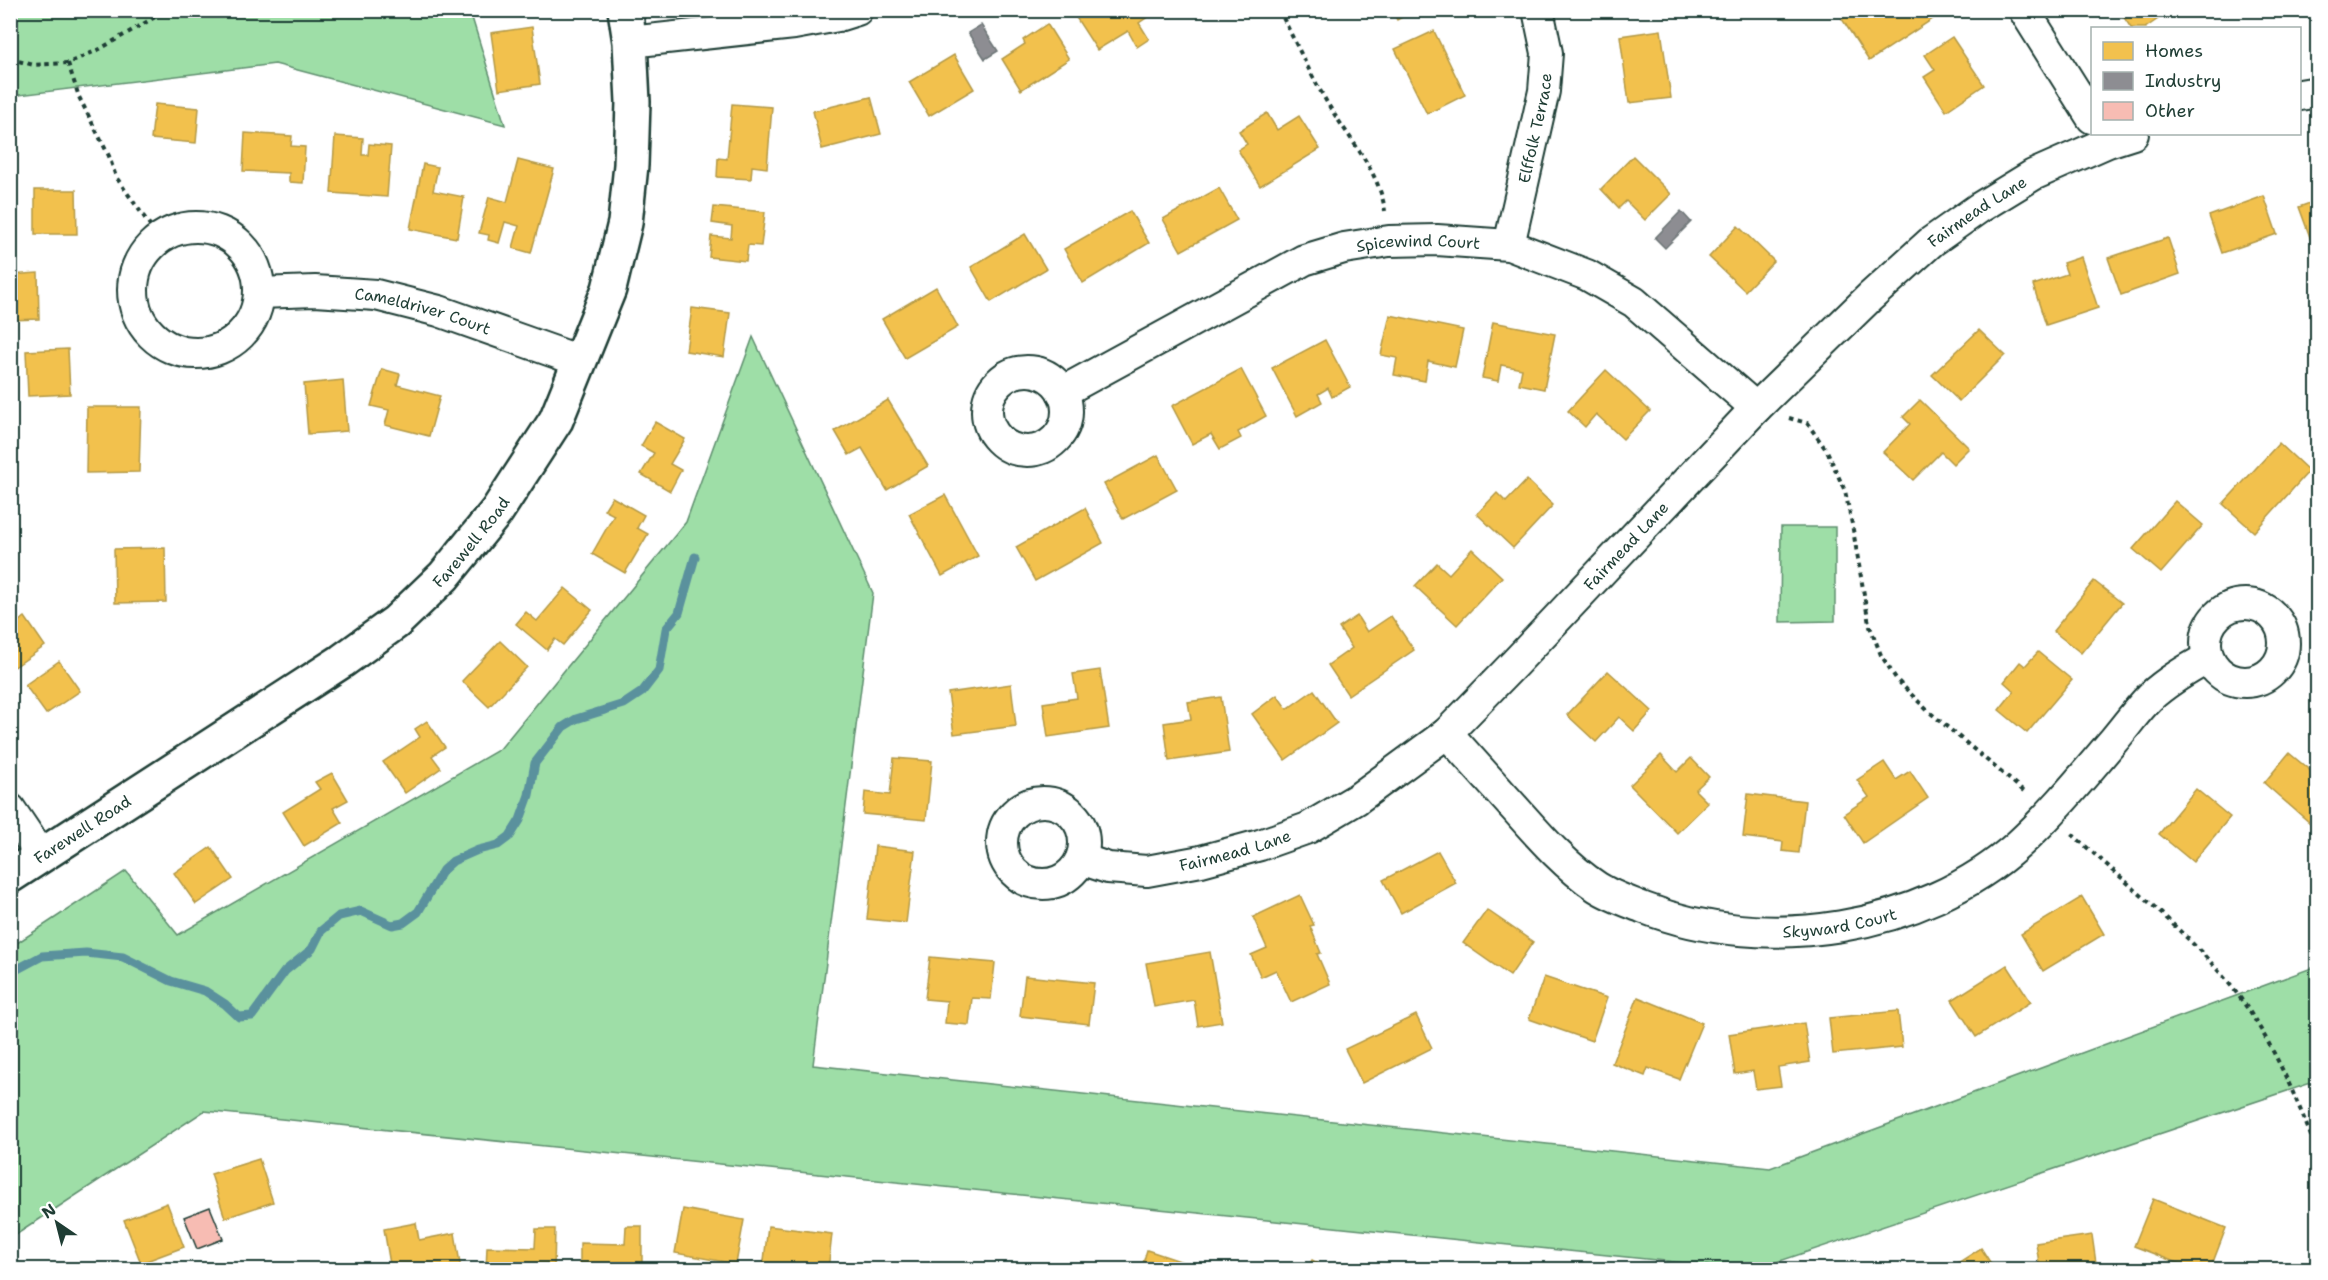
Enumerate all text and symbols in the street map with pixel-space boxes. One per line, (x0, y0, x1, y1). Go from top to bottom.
legend (2091, 27, 2301, 135)
text: Homes (2145, 39, 2203, 63)
text: Industry (2145, 69, 2221, 93)
street label: Elffolk Terrace (1513, 72, 1556, 185)
text: Other (2145, 99, 2195, 123)
street label: Fairmead Lane (1923, 171, 2030, 252)
street label: Spicewind Court (1355, 229, 1481, 256)
street label: Cameldriver Court (354, 283, 494, 339)
street label: Farewell Road (428, 493, 514, 592)
street label: Fairmead Lane (1579, 497, 1673, 595)
street label: Farewell Road (30, 790, 135, 868)
street label: Fairmead Lane (1178, 825, 1293, 875)
street label: Skyward Court (1782, 903, 1899, 942)
north arrow (27, 1193, 87, 1253)
text: N (37, 1199, 60, 1223)

